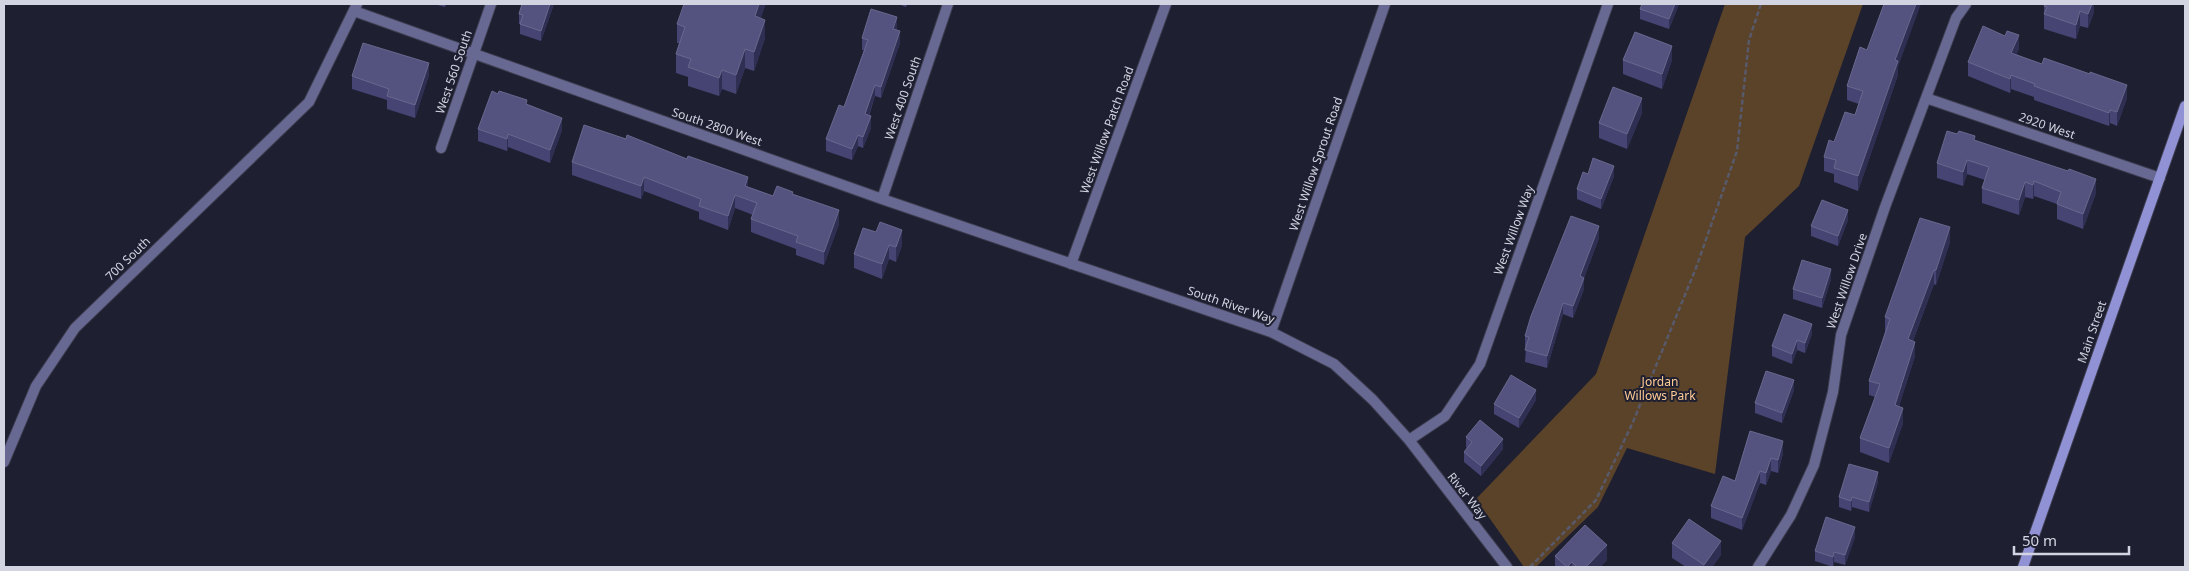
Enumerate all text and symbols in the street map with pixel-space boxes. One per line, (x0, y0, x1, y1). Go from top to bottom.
street label: West 560 South (431, 28, 476, 116)
street label: West 400 South (880, 54, 925, 142)
street label: West Willow Patch Road (1076, 64, 1137, 196)
street label: West Willow Sprout Road (1285, 95, 1346, 233)
street label: South 2800 West (670, 103, 765, 150)
street label: 2920 West (2017, 108, 2078, 143)
street label: West Willow Way (1489, 182, 1538, 277)
street label: West Willow Drive (1822, 230, 1871, 331)
street label: 700 South (101, 233, 154, 284)
street label: South River Way (1185, 282, 1278, 328)
street label: Main Street (2073, 298, 2110, 365)
park label: Jordan Willows Park (1624, 373, 1696, 404)
street label: River Way (1444, 469, 1492, 523)
scale bar (2014, 524, 2129, 556)
text: 50 m (2022, 530, 2057, 550)

